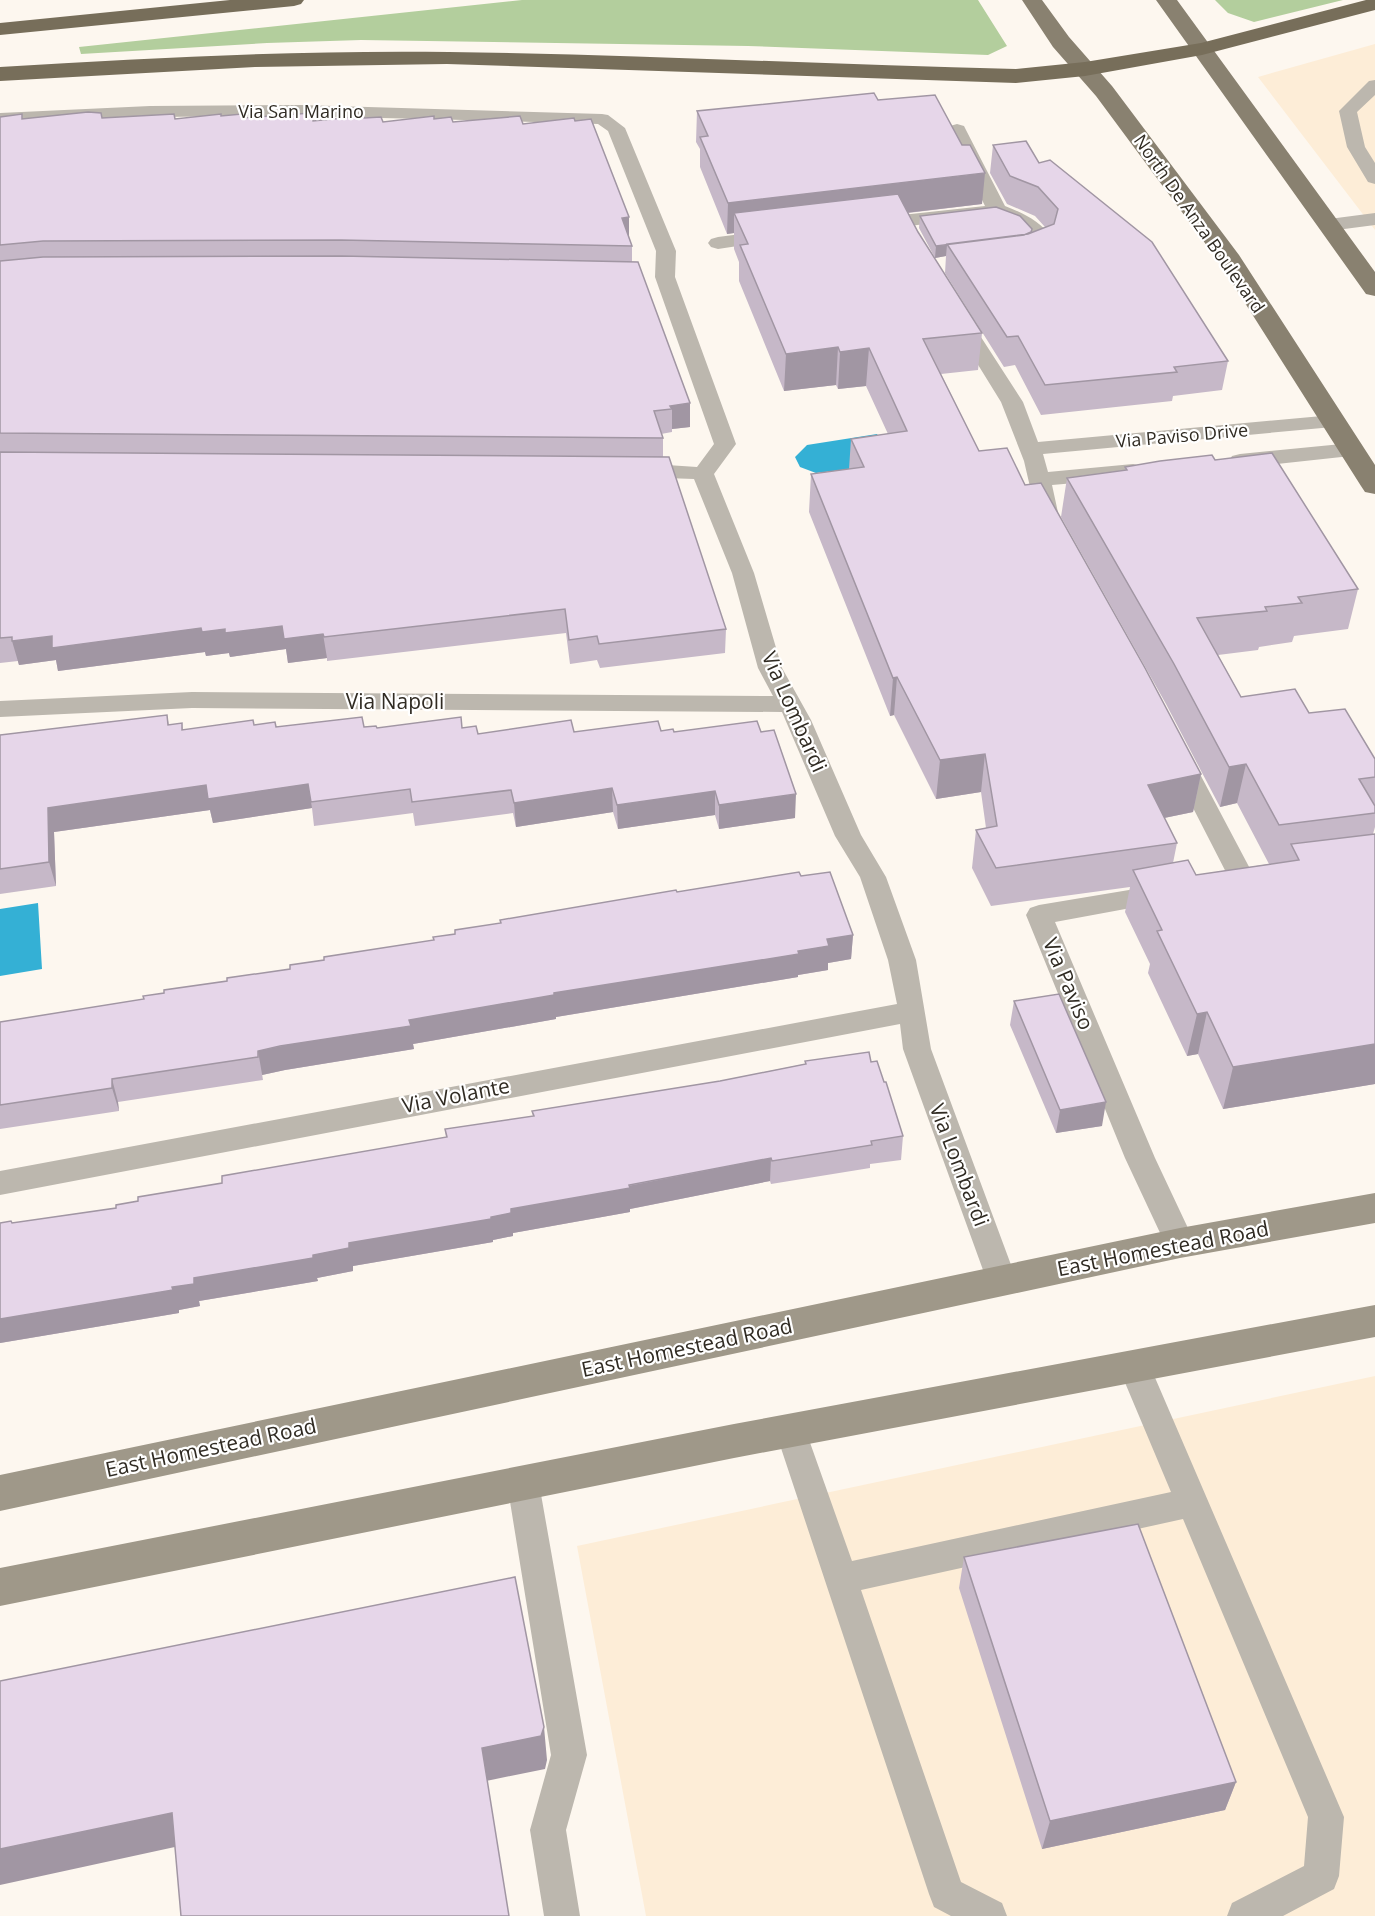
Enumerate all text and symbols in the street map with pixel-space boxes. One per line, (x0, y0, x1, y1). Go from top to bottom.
street label: Via San Marino (238, 99, 364, 123)
street label: North De Anza Boulevard (1129, 129, 1271, 317)
street label: Via Paviso Drive (1115, 417, 1249, 453)
street label: Via Lombardi (756, 647, 834, 776)
street label: Via Napoli (346, 687, 444, 715)
street label: Via Paviso (1037, 933, 1101, 1034)
street label: Via Volante (400, 1071, 512, 1119)
street label: Via Lombardi (924, 1099, 996, 1230)
street label: East Homestead Road (1055, 1214, 1271, 1282)
street label: East Homestead Road (579, 1311, 795, 1383)
street label: East Homestead Road (103, 1411, 319, 1483)

